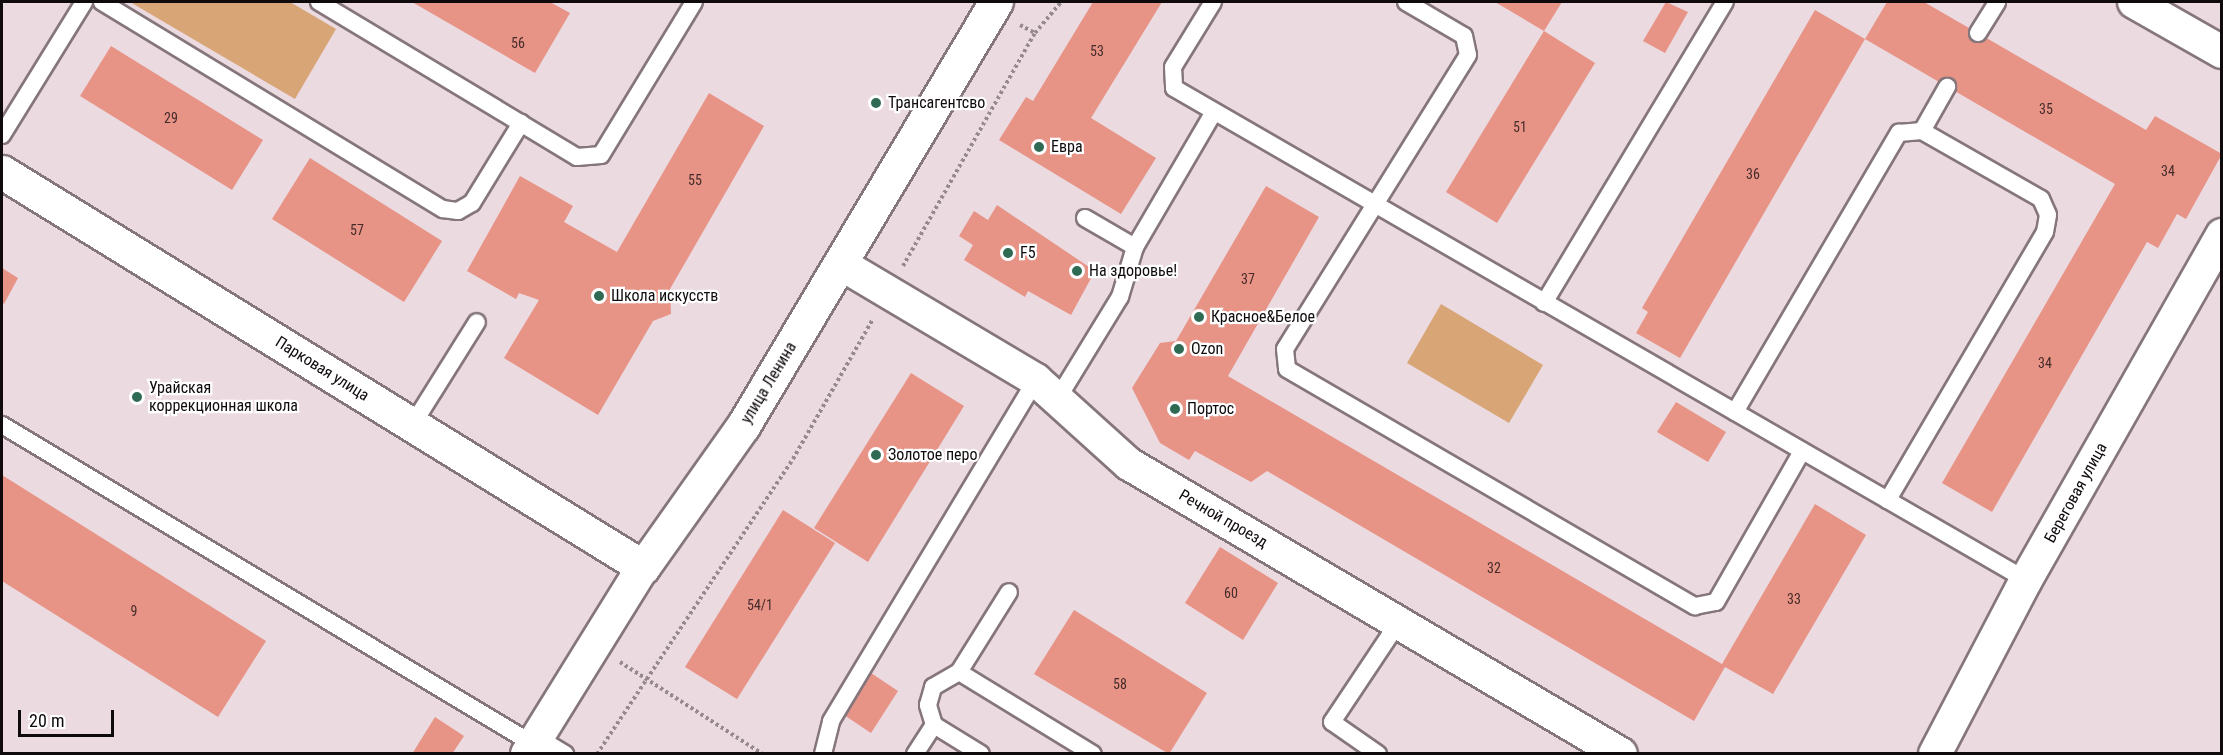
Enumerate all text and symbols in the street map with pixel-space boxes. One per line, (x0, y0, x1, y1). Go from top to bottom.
house number: 56 (511, 35, 525, 51)
house number: 53 (1090, 43, 1104, 59)
place label: Трансагентсво (888, 93, 985, 113)
marker: Трансагентсво (869, 96, 883, 110)
house number: 35 (2039, 101, 2053, 117)
house number: 29 (164, 110, 178, 126)
house number: 51 (1513, 119, 1527, 135)
place label: Евра (1051, 137, 1083, 157)
marker: Евра (1032, 140, 1046, 154)
house number: 34 (2161, 163, 2175, 179)
house number: 36 (1746, 166, 1760, 182)
house number: 55 (688, 172, 702, 188)
house number: 57 (350, 222, 364, 238)
place label: F5 (1020, 243, 1036, 263)
marker: F5 (1001, 246, 1015, 260)
place label: На здоровье! (1089, 261, 1177, 281)
marker: На здоровье! (1070, 264, 1084, 278)
house number: 37 (1241, 271, 1255, 287)
place label: Школа искусств (611, 286, 718, 306)
marker: Школа искусств (592, 289, 606, 303)
place label: Красное&Белое (1211, 307, 1315, 327)
marker: Красное&Белое (1192, 310, 1206, 324)
street label: Парковая улица (272, 333, 372, 405)
street label: улица Ленина (737, 339, 801, 427)
place label: Ozon (1191, 339, 1223, 359)
marker: Ozon (1172, 342, 1186, 356)
house number: 34 (2038, 355, 2052, 371)
place label: Урайская коррекционная школа (149, 378, 298, 416)
marker: Урайская коррекционная школа (130, 390, 144, 404)
place label: Портос (1187, 399, 1234, 419)
marker: Портос (1168, 402, 1182, 416)
street label: Береговая улица (2041, 440, 2111, 546)
place label: Золотое перо (888, 445, 977, 465)
marker: Золотое перо (869, 448, 883, 462)
street label: Речной проезд (1175, 486, 1271, 552)
house number: 32 (1487, 560, 1501, 576)
house number: 60 (1224, 585, 1238, 601)
house number: 33 (1787, 591, 1801, 607)
house number: 54/1 (747, 597, 773, 613)
house number: 9 (131, 603, 137, 619)
house number: 58 (1113, 676, 1127, 692)
scale bar (21, 698, 117, 736)
text: 20 m (29, 710, 64, 731)

